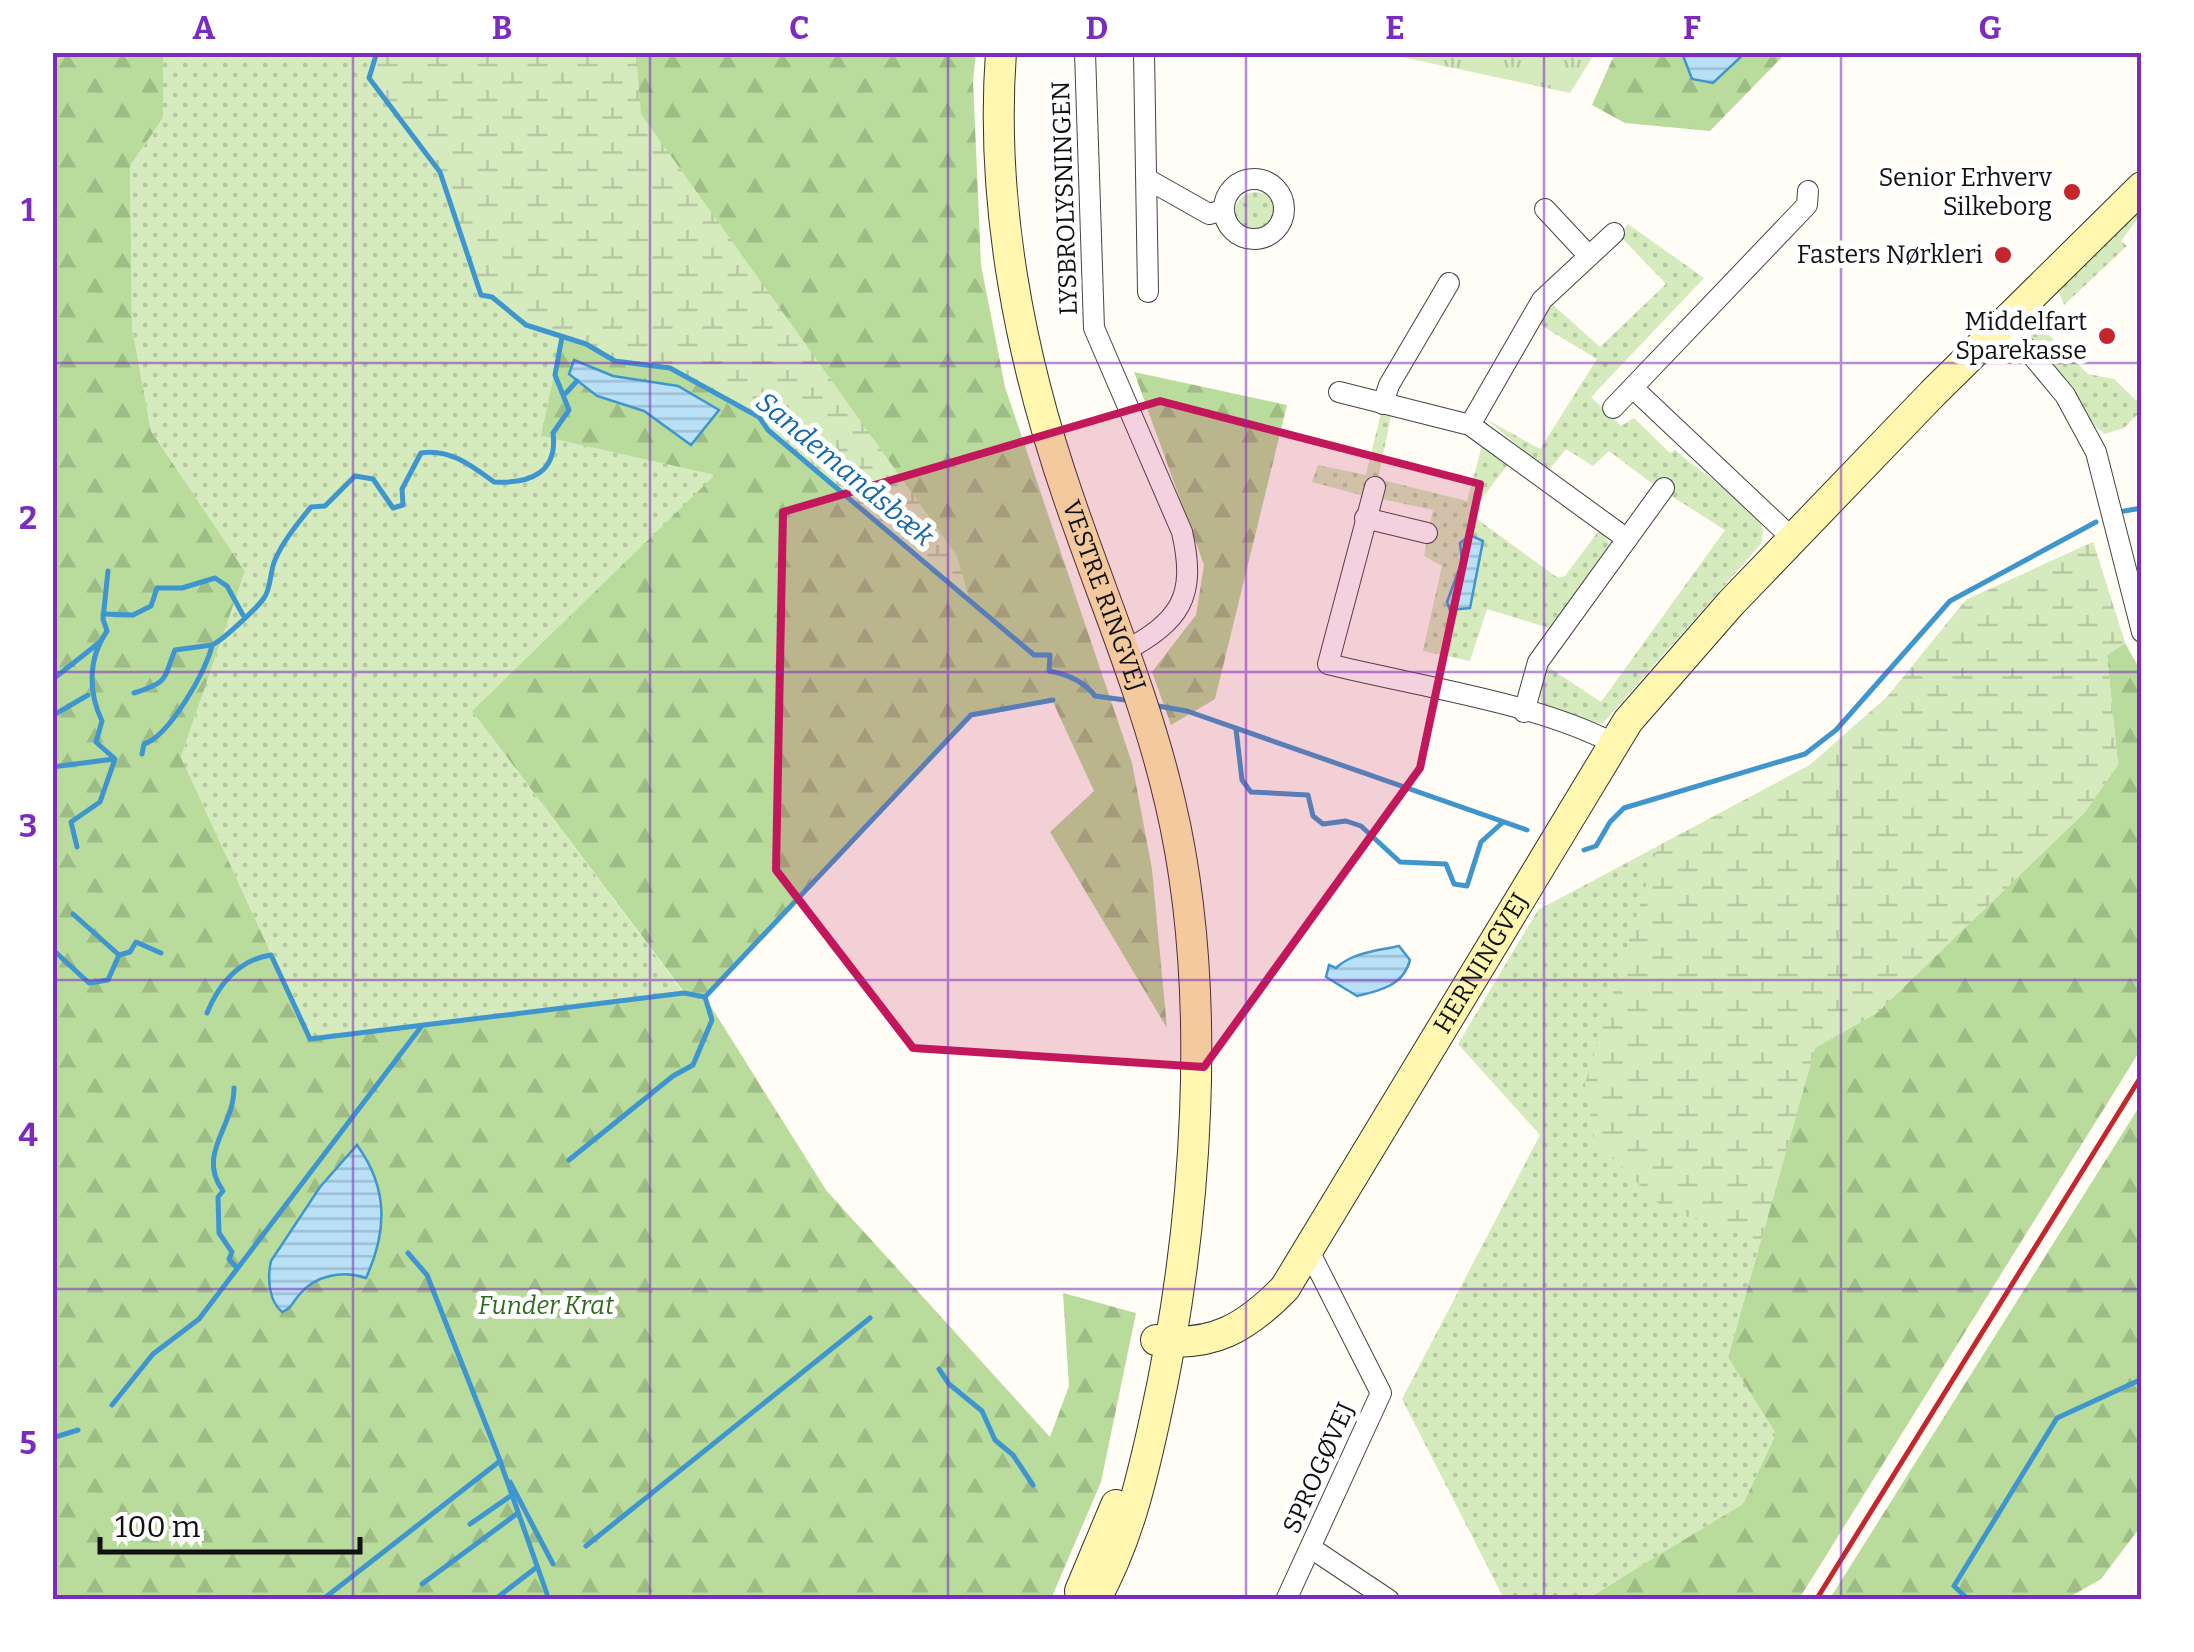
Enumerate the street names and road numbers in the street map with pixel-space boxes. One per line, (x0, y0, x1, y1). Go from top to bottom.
street label: LYSBROLYSNINGEN (1046, 80, 1084, 316)
street label: VESTRE RINGVEJ (1056, 496, 1152, 695)
street label: HERNINGVEJ (1428, 888, 1535, 1039)
street label: SPROGØVEJ (1277, 1398, 1361, 1538)

